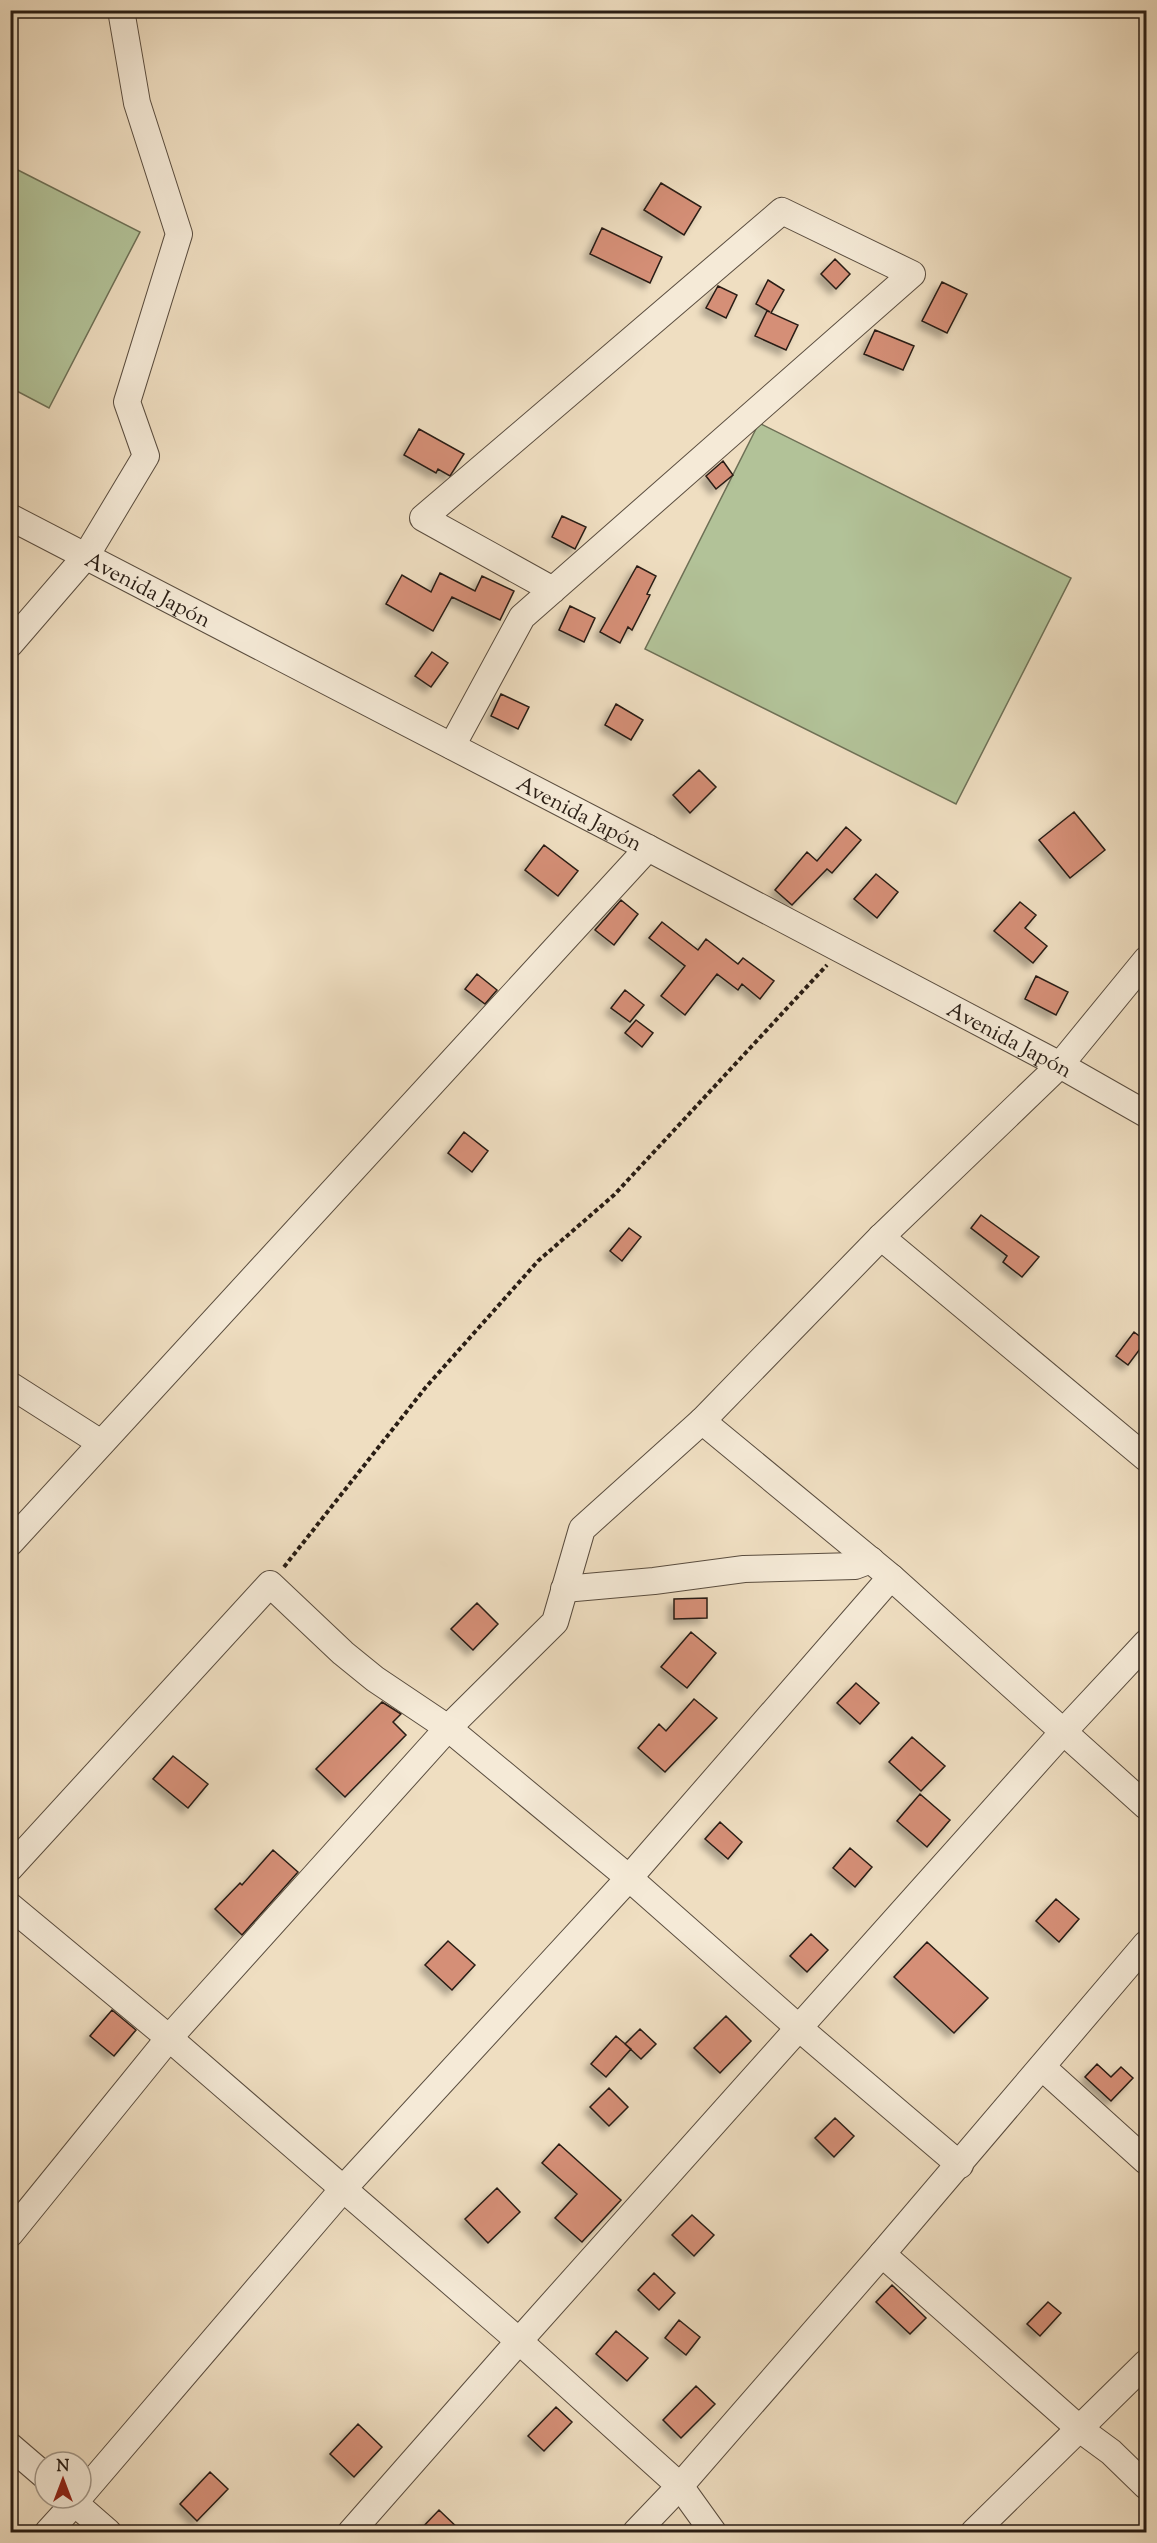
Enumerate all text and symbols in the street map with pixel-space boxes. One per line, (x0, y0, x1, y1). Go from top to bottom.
street label: Avenida Japón (79, 546, 216, 637)
street label: Avenida Japón (510, 769, 647, 861)
street label: Avenida Japón (940, 995, 1077, 1088)
north arrow (33, 2450, 93, 2510)
text: N (57, 2456, 70, 2479)

